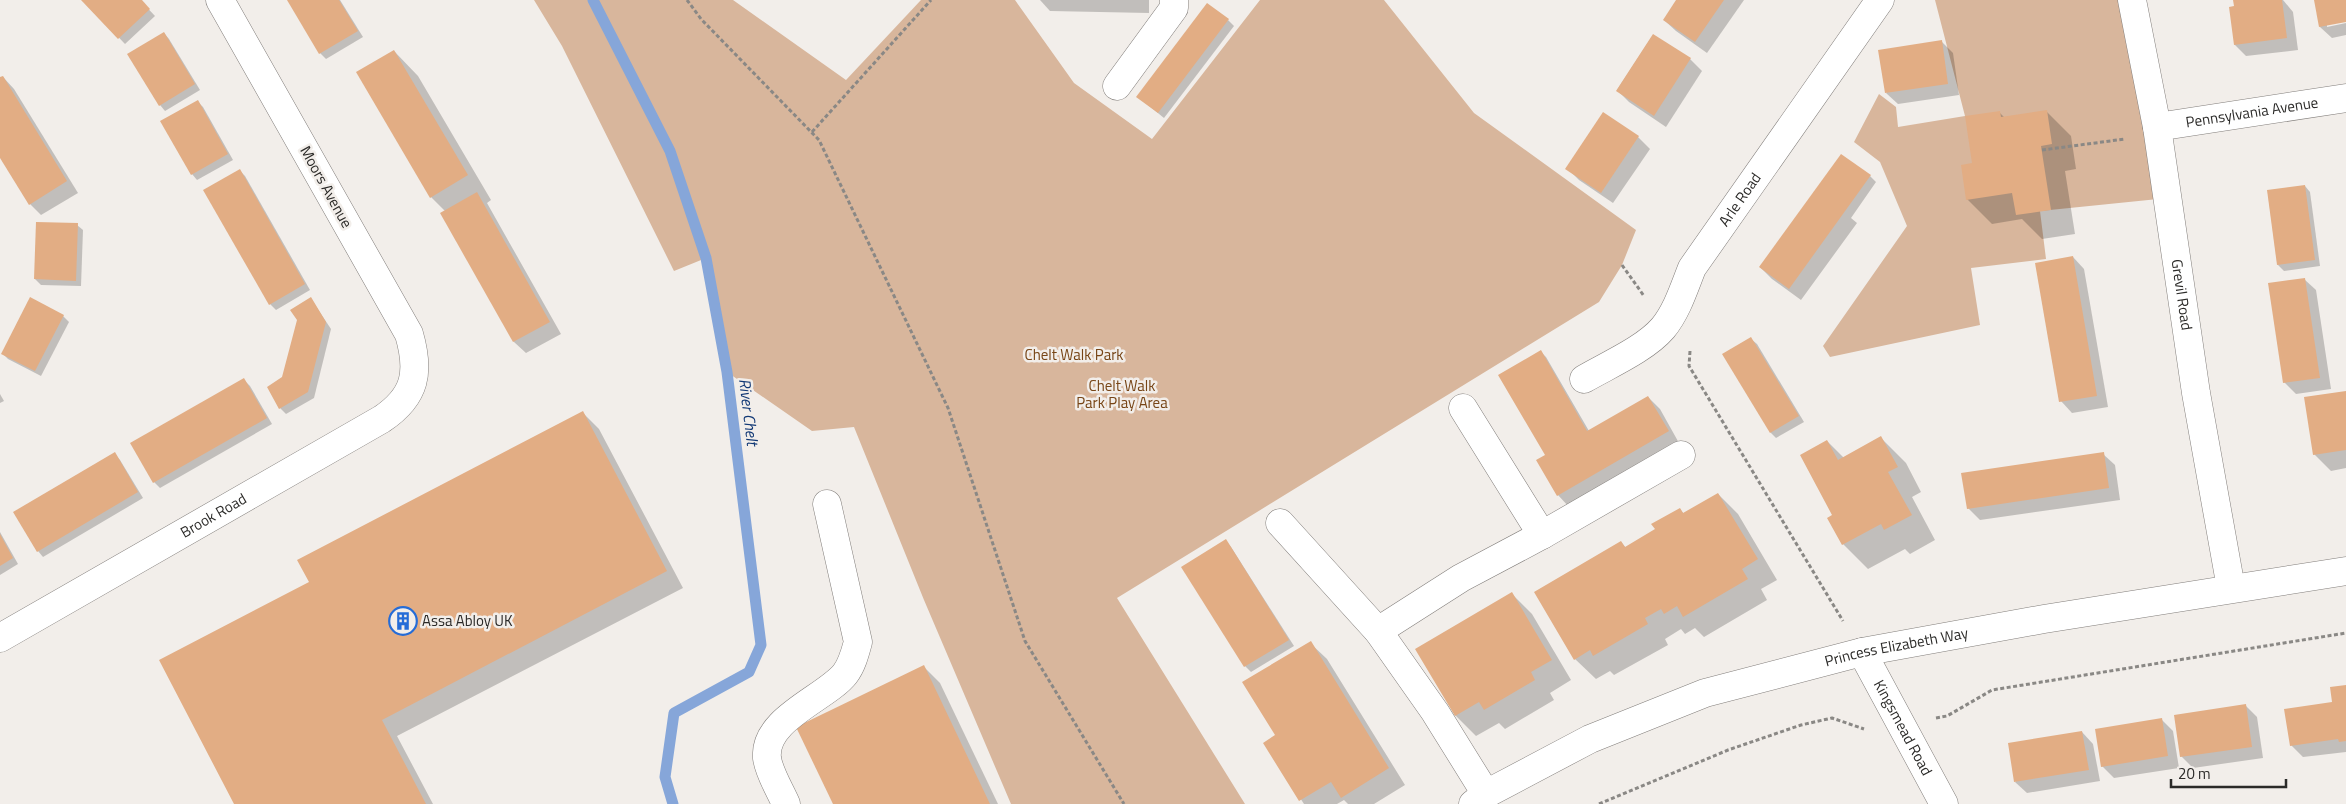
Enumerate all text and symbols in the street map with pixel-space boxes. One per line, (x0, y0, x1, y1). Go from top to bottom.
street label: Pennsylvania Avenue (2184, 90, 2320, 133)
street label: Moors Avenue (294, 141, 358, 232)
street label: Arle Road (1713, 168, 1767, 231)
street label: Grevil Road (2166, 258, 2199, 332)
park label: Chelt Walk Park (1024, 343, 1124, 366)
park label: Chelt Walk Park Play Area (1076, 374, 1168, 414)
water label: River Chelt (733, 377, 765, 449)
street label: Brook Road (176, 487, 251, 543)
building icon: Assa Abloy UK (388, 606, 418, 636)
place label: Assa Abloy UK (422, 609, 513, 632)
street label: Princess Elizabeth Way (1822, 621, 1970, 672)
street label: Kingsmead Road (1868, 675, 1939, 780)
scale bar (2171, 756, 2286, 788)
text: 20 m (2178, 762, 2211, 785)

